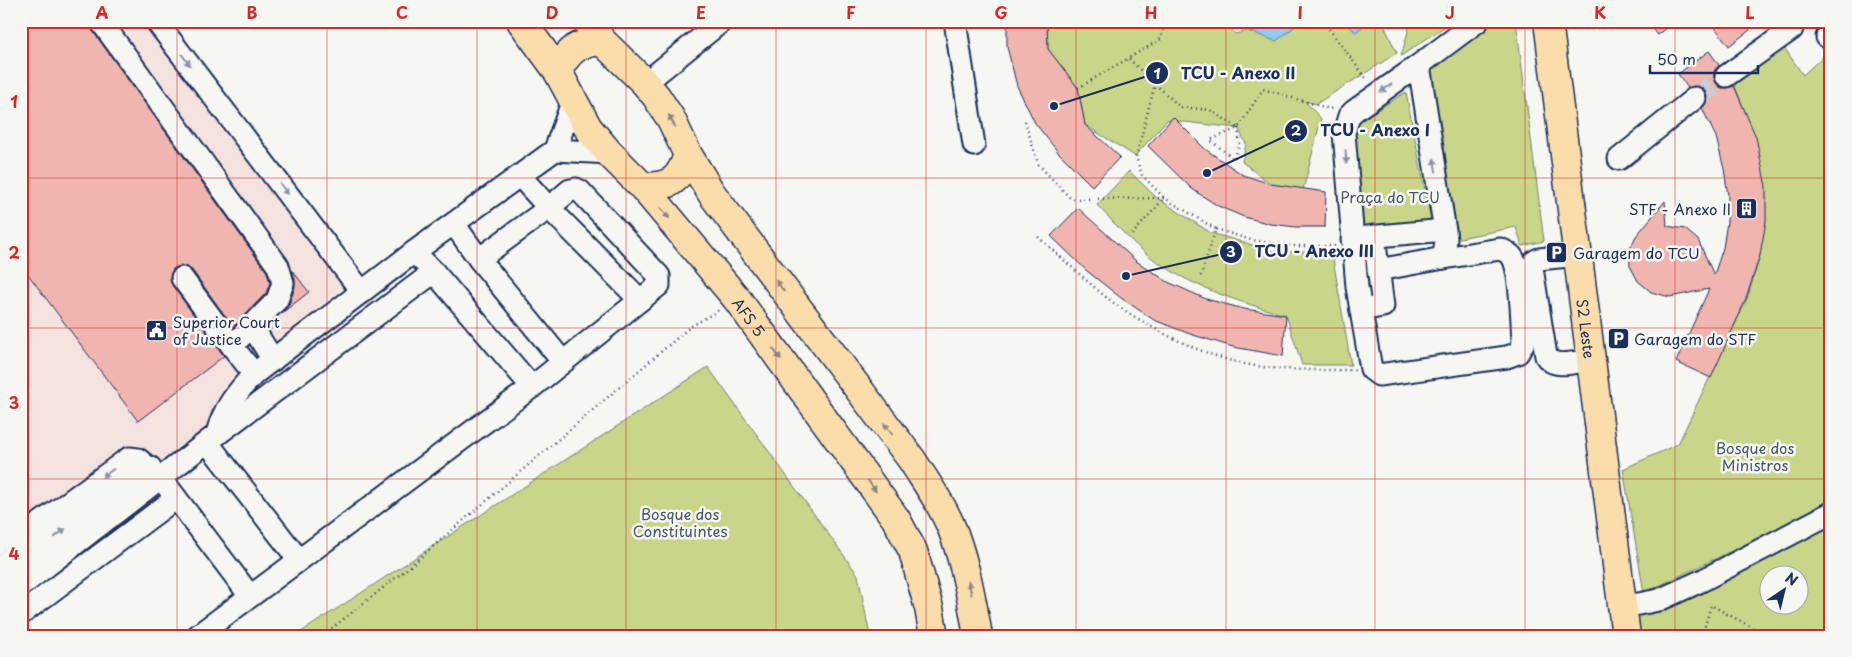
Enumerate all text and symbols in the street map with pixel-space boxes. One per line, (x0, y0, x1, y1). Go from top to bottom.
text: A (96, 0, 109, 24)
text: B (247, 0, 258, 24)
text: C (396, 0, 408, 24)
text: D (546, 0, 558, 24)
text: E (696, 0, 706, 24)
text: F (846, 0, 856, 24)
text: G (994, 0, 1008, 24)
text: H (1145, 0, 1157, 24)
text: I (1297, 0, 1303, 24)
text: J (1445, 0, 1455, 24)
text: K (1594, 0, 1606, 24)
text: L (1745, 0, 1755, 24)
scale bar (1650, 42, 1757, 74)
text: 50 m (1657, 47, 1696, 70)
one-way arrow (180, 53, 191, 66)
callout: TCU - Anexo II (1145, 58, 1307, 89)
text: TCU - Anexo II (1181, 60, 1295, 84)
text: 1 (1153, 61, 1161, 84)
one-way arrow (1380, 83, 1393, 93)
text: 1 (10, 89, 18, 113)
one-way arrow (668, 114, 676, 128)
callout: TCU - Anexo I (1284, 115, 1441, 146)
text: TCU - Anexo I (1320, 117, 1430, 141)
text: 2 (1291, 118, 1302, 141)
one-way arrow (1343, 149, 1351, 165)
one-way arrow (1431, 156, 1439, 172)
one-way arrow (279, 182, 289, 196)
park label: Praça do TCU (1340, 185, 1440, 208)
building icon: STF - Anexo II (1735, 196, 1759, 220)
place label: STF - Anexo II (1629, 197, 1731, 220)
one-way arrow (659, 207, 670, 220)
callout: TCU - Anexo III (1219, 236, 1385, 267)
text: TCU - Anexo III (1254, 238, 1374, 262)
text: 3 (1226, 239, 1236, 262)
text: 2 (8, 240, 20, 264)
parking icon: Garagem do TCU (1545, 240, 1569, 264)
place label: Garagem do TCU (1573, 241, 1700, 264)
one-way arrow (775, 279, 785, 292)
street label: AFS 5 (728, 292, 772, 341)
street label: S2 Leste (1572, 297, 1602, 360)
place label: Superior Court of Justice (173, 310, 280, 350)
public building icon: Superior Court of Justice (145, 318, 169, 342)
parking icon: Garagem do STF (1606, 326, 1630, 350)
place label: Garagem do STF (1634, 327, 1756, 350)
one-way arrow (772, 347, 782, 361)
text: 3 (9, 390, 19, 414)
one-way arrow (883, 423, 894, 436)
park label: Bosque dos Ministros (1716, 436, 1794, 476)
one-way arrow (102, 468, 115, 478)
one-way arrow (867, 479, 877, 492)
park label: Bosque dos Constituintes (633, 502, 727, 542)
one-way arrow (53, 527, 66, 538)
text: 4 (9, 541, 20, 565)
north arrow (1760, 564, 1810, 614)
text: N (1781, 567, 1802, 591)
one-way arrow (966, 580, 974, 595)

